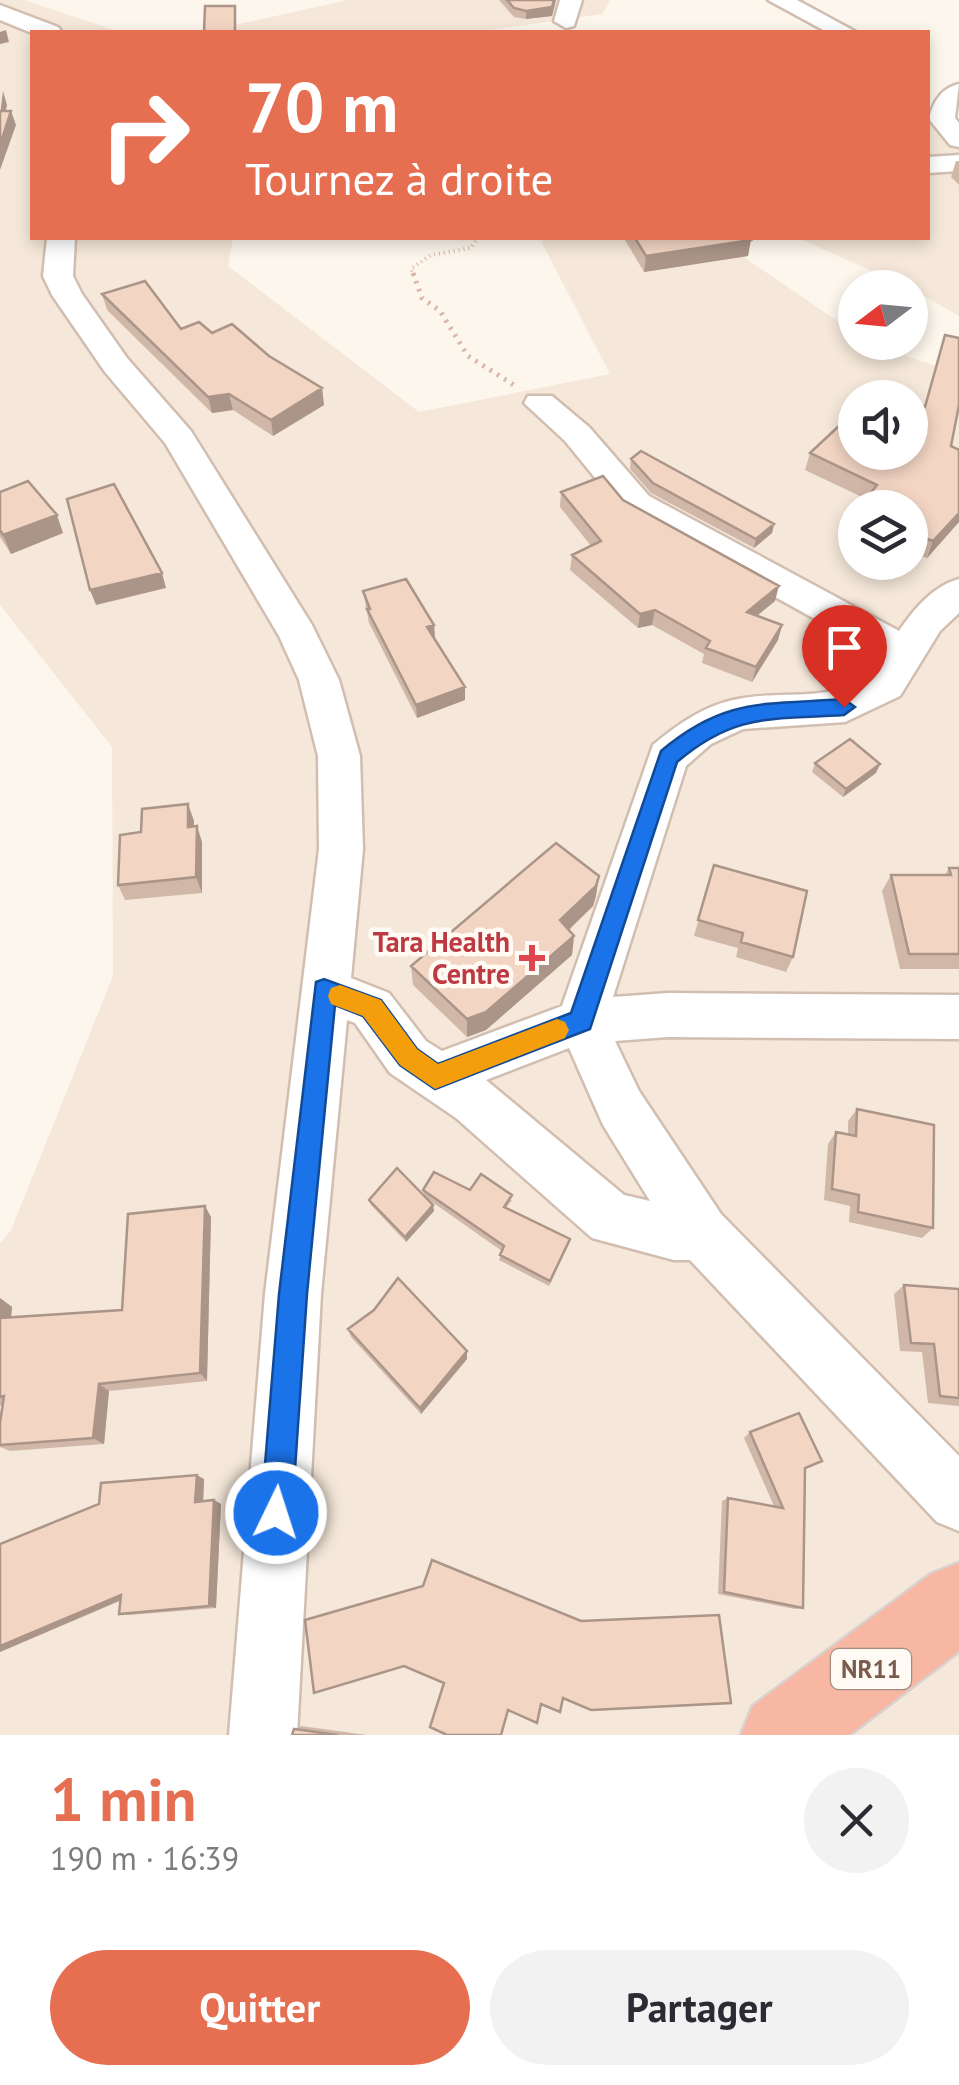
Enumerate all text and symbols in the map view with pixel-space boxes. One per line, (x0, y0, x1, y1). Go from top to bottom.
text: 70 m (245, 61, 398, 151)
icon: right (80, 70, 210, 200)
text: Tournez à droite (245, 149, 553, 207)
north arrow (838, 270, 928, 360)
map controls (838, 270, 928, 580)
button: sound (838, 380, 928, 470)
button: layers (838, 490, 928, 580)
pin (802, 605, 887, 708)
icon: arrive (817, 620, 872, 675)
place label: Tara Health Centre (373, 923, 510, 992)
marker: Tara Health Centre (519, 945, 545, 971)
position arrow (224, 1461, 328, 1565)
road number: NR11 (831, 1649, 911, 1689)
text: 1 min (50, 1760, 196, 1838)
button: close (804, 1768, 909, 1873)
text: 190 m · 16:39 (50, 1837, 239, 1879)
button: Quitter (50, 1950, 470, 2065)
button: Partager (490, 1950, 909, 2065)

